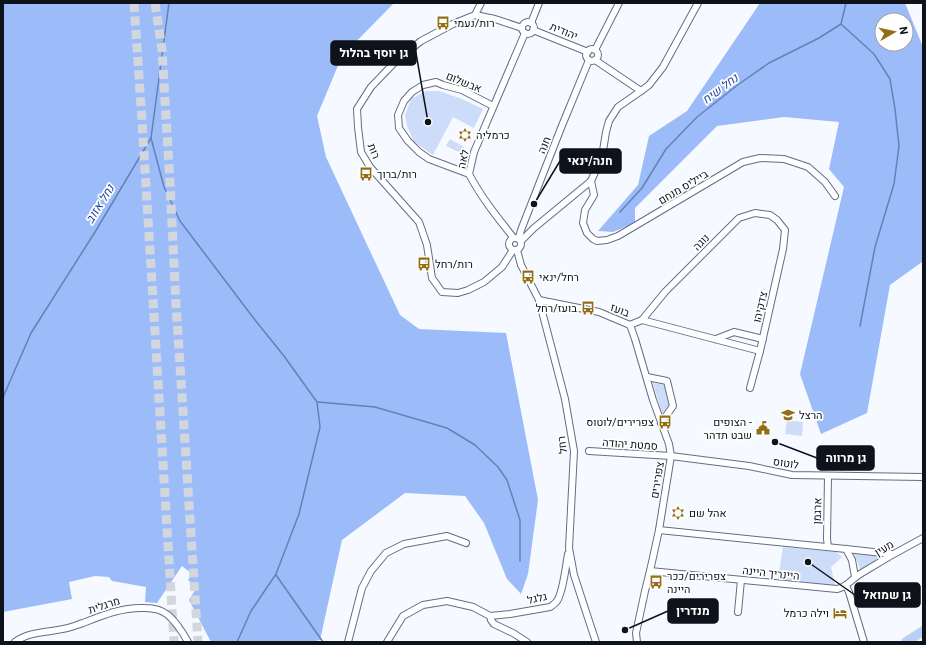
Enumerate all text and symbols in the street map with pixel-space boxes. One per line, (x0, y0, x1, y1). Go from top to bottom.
north arrow (874, 12, 914, 52)
bus stop icon: רות/נעמי (435, 15, 451, 31)
place label: רות/נעמי (454, 15, 495, 32)
street label: יהודית (547, 18, 580, 45)
text: N (894, 25, 912, 36)
callout: גן יוסף בהלול (331, 41, 416, 65)
text: גן יוסף בהלול (340, 44, 408, 62)
street label: אבשלום (443, 68, 484, 97)
water label: נחל שיח (698, 68, 743, 109)
synagogue icon: כרמליה (457, 127, 473, 143)
place label: כרמליה (476, 127, 510, 144)
street label: חנה (533, 134, 556, 156)
street label: רות (363, 141, 384, 162)
street label: לאה (453, 148, 474, 170)
callout: חנה/ינאי (560, 149, 621, 173)
text: חנה/ינאי (567, 152, 613, 170)
bus stop icon: רות/ברוך (358, 166, 374, 182)
place label: רות/ברוך (377, 166, 417, 183)
street label: בייליס מנחם (655, 166, 712, 209)
water label: נחל אזוב (81, 180, 120, 227)
street label: נוגה (689, 230, 714, 255)
bus stop icon: רות/רחל (416, 256, 432, 272)
place label: רות/רחל (435, 256, 473, 273)
bus stop icon: רחל/ינאי (520, 269, 536, 285)
place label: רחל/ינאי (539, 269, 579, 286)
street label: צדקיהו (749, 290, 772, 324)
street label: בועז (608, 299, 632, 322)
place label: בועז/רחל (535, 300, 577, 317)
bus stop icon: בועז/רחל (580, 300, 596, 316)
school or university icon: הרצל (780, 407, 796, 423)
place label: הרצל (799, 407, 823, 424)
place label: צפרירים/לוטוס (586, 414, 654, 431)
bus stop icon: צפרירים/לוטוס (657, 414, 673, 430)
place label: הצופים - שבט תדהר (703, 414, 752, 444)
public building icon: הצופים - שבט תדהר (755, 420, 771, 436)
street label: סמטת יהודה (602, 434, 658, 455)
street label: רחל (553, 435, 572, 455)
callout: גן מרווה (817, 446, 874, 470)
text: גן מרווה (825, 449, 867, 467)
street label: לוטוס (772, 453, 800, 474)
street label: צפרירים (646, 460, 669, 500)
street label: ארגמן (809, 497, 826, 525)
synagogue icon: אהל שם (670, 505, 686, 521)
place label: אהל שם (689, 505, 727, 522)
street label: מעין (871, 536, 897, 561)
street label: היינריך היינה (741, 562, 800, 585)
place label: צפרירים/ככר היינה (667, 568, 726, 598)
bus stop icon: צפרירים/ככר היינה (648, 574, 664, 590)
callout: גן שמואל (855, 583, 920, 607)
text: גן שמואל (863, 586, 911, 604)
street label: גלגל (526, 588, 549, 609)
street label: מרגלית (86, 592, 122, 619)
callout: מנדרין (668, 599, 718, 623)
text: מנדרין (676, 602, 710, 620)
place label: וילה כרמל (784, 605, 829, 622)
hotel icon: וילה כרמל (832, 605, 848, 621)

